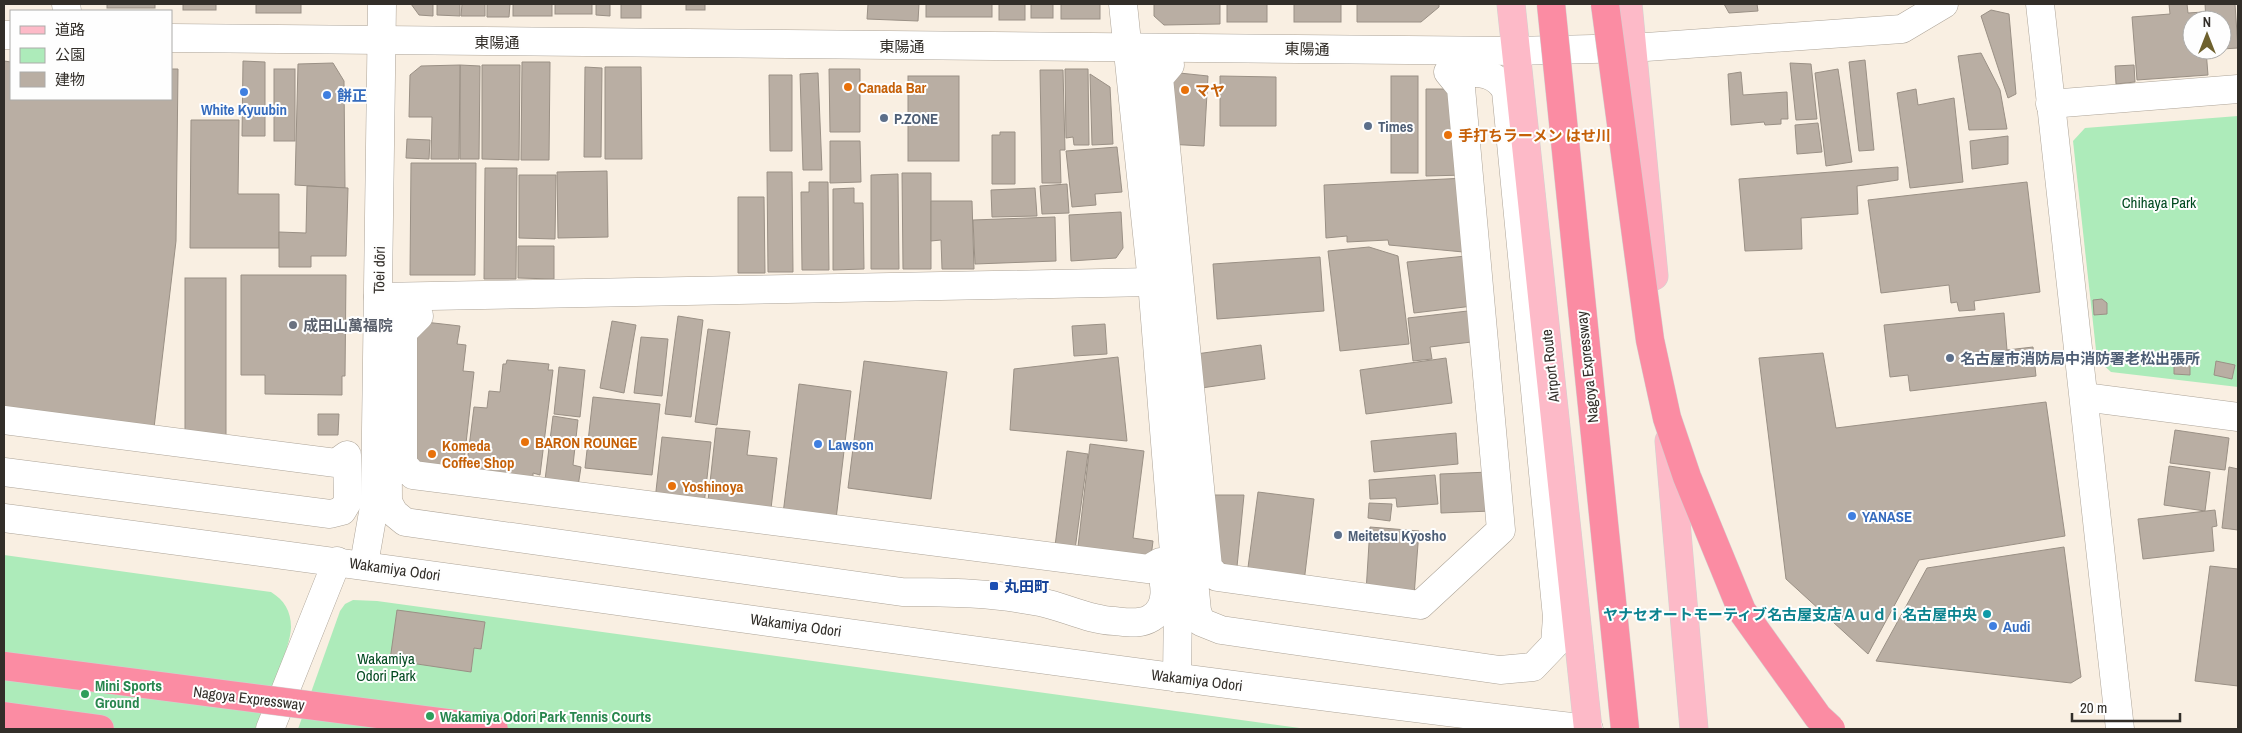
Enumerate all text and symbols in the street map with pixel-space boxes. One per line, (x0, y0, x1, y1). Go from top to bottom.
legend (10, 10, 172, 100)
north arrow (2182, 10, 2232, 60)
text: N (2203, 13, 2211, 31)
text: 道路 (55, 19, 85, 40)
street label: 東陽通 (474, 32, 520, 53)
street label: 東陽通 (879, 36, 925, 57)
street label: 東陽通 (1284, 38, 1330, 60)
text: 公園 (55, 44, 85, 65)
text: 建物 (55, 69, 85, 90)
place label: Canada Bar (858, 77, 927, 98)
place label: マヤ (1195, 80, 1225, 101)
marker: Canada Bar (842, 81, 854, 93)
marker: マヤ (1179, 84, 1191, 96)
place label: 餅正 (337, 85, 367, 106)
marker: White Kyuubin (238, 86, 250, 98)
marker: 餅正 (321, 89, 333, 101)
place label: White Kyuubin (201, 99, 287, 120)
place label: P.ZONE (894, 108, 938, 129)
marker: P.ZONE (878, 112, 890, 124)
place label: Times (1378, 116, 1414, 137)
marker: Times (1362, 120, 1374, 132)
place label: 手打ちラーメン はせ川 (1458, 125, 1611, 146)
marker: 手打ちラーメン はせ川 (1442, 129, 1454, 141)
park label: Chihaya Park (2122, 192, 2197, 213)
street label: Tōei dōri (368, 246, 390, 294)
street label: Nagoya Expressway (1571, 309, 1603, 424)
place label: 成田山萬福院 (303, 315, 393, 336)
marker: 成田山萬福院 (287, 319, 299, 331)
street label: Airport Route (1536, 328, 1564, 404)
place label: 名古屋市消防局中消防署老松出張所 (1960, 348, 2200, 369)
marker: 名古屋市消防局中消防署老松出張所 (1944, 352, 1956, 364)
place label: BARON ROUNGE (535, 432, 638, 453)
place label: Lawson (828, 434, 874, 455)
place label: Komeda Coffee Shop (442, 435, 514, 473)
marker: BARON ROUNGE (519, 436, 531, 448)
marker: Lawson (812, 438, 824, 450)
marker: Komeda Coffee Shop (426, 448, 438, 460)
place label: Yoshinoya (682, 476, 743, 497)
marker: Yoshinoya (666, 480, 678, 492)
place label: YANASE (1862, 506, 1912, 527)
marker: YANASE (1846, 510, 1858, 522)
place label: Meitetsu Kyosho (1348, 525, 1446, 546)
marker: Meitetsu Kyosho (1332, 529, 1344, 541)
street label: Wakamiya Odori (348, 552, 442, 586)
place label: 丸田町 (1004, 576, 1049, 597)
marker: 丸田町 (988, 580, 1000, 592)
place label: ヤナセオートモーティブ名古屋支店Ａｕｄｉ名古屋中央 (1603, 604, 1977, 625)
street label: Wakamiya Odori (749, 608, 843, 642)
marker: ヤナセオートモーティブ名古屋支店Ａｕｄｉ名古屋中央 (1981, 608, 1993, 620)
place label: Audi (2003, 616, 2030, 637)
marker: Audi (1987, 620, 1999, 632)
park label: Wakamiya Odori Park (356, 648, 417, 686)
street label: Wakamiya Odori (1150, 664, 1244, 696)
place label: Mini Sports Ground (95, 675, 162, 713)
street label: Nagoya Expressway (192, 681, 307, 715)
marker: Mini Sports Ground (79, 688, 91, 700)
scale bar (2072, 690, 2180, 722)
text: 20 m (2080, 697, 2107, 718)
place label: Wakamiya Odori Park Tennis Courts (440, 706, 651, 727)
marker: Wakamiya Odori Park Tennis Courts (424, 710, 436, 722)

